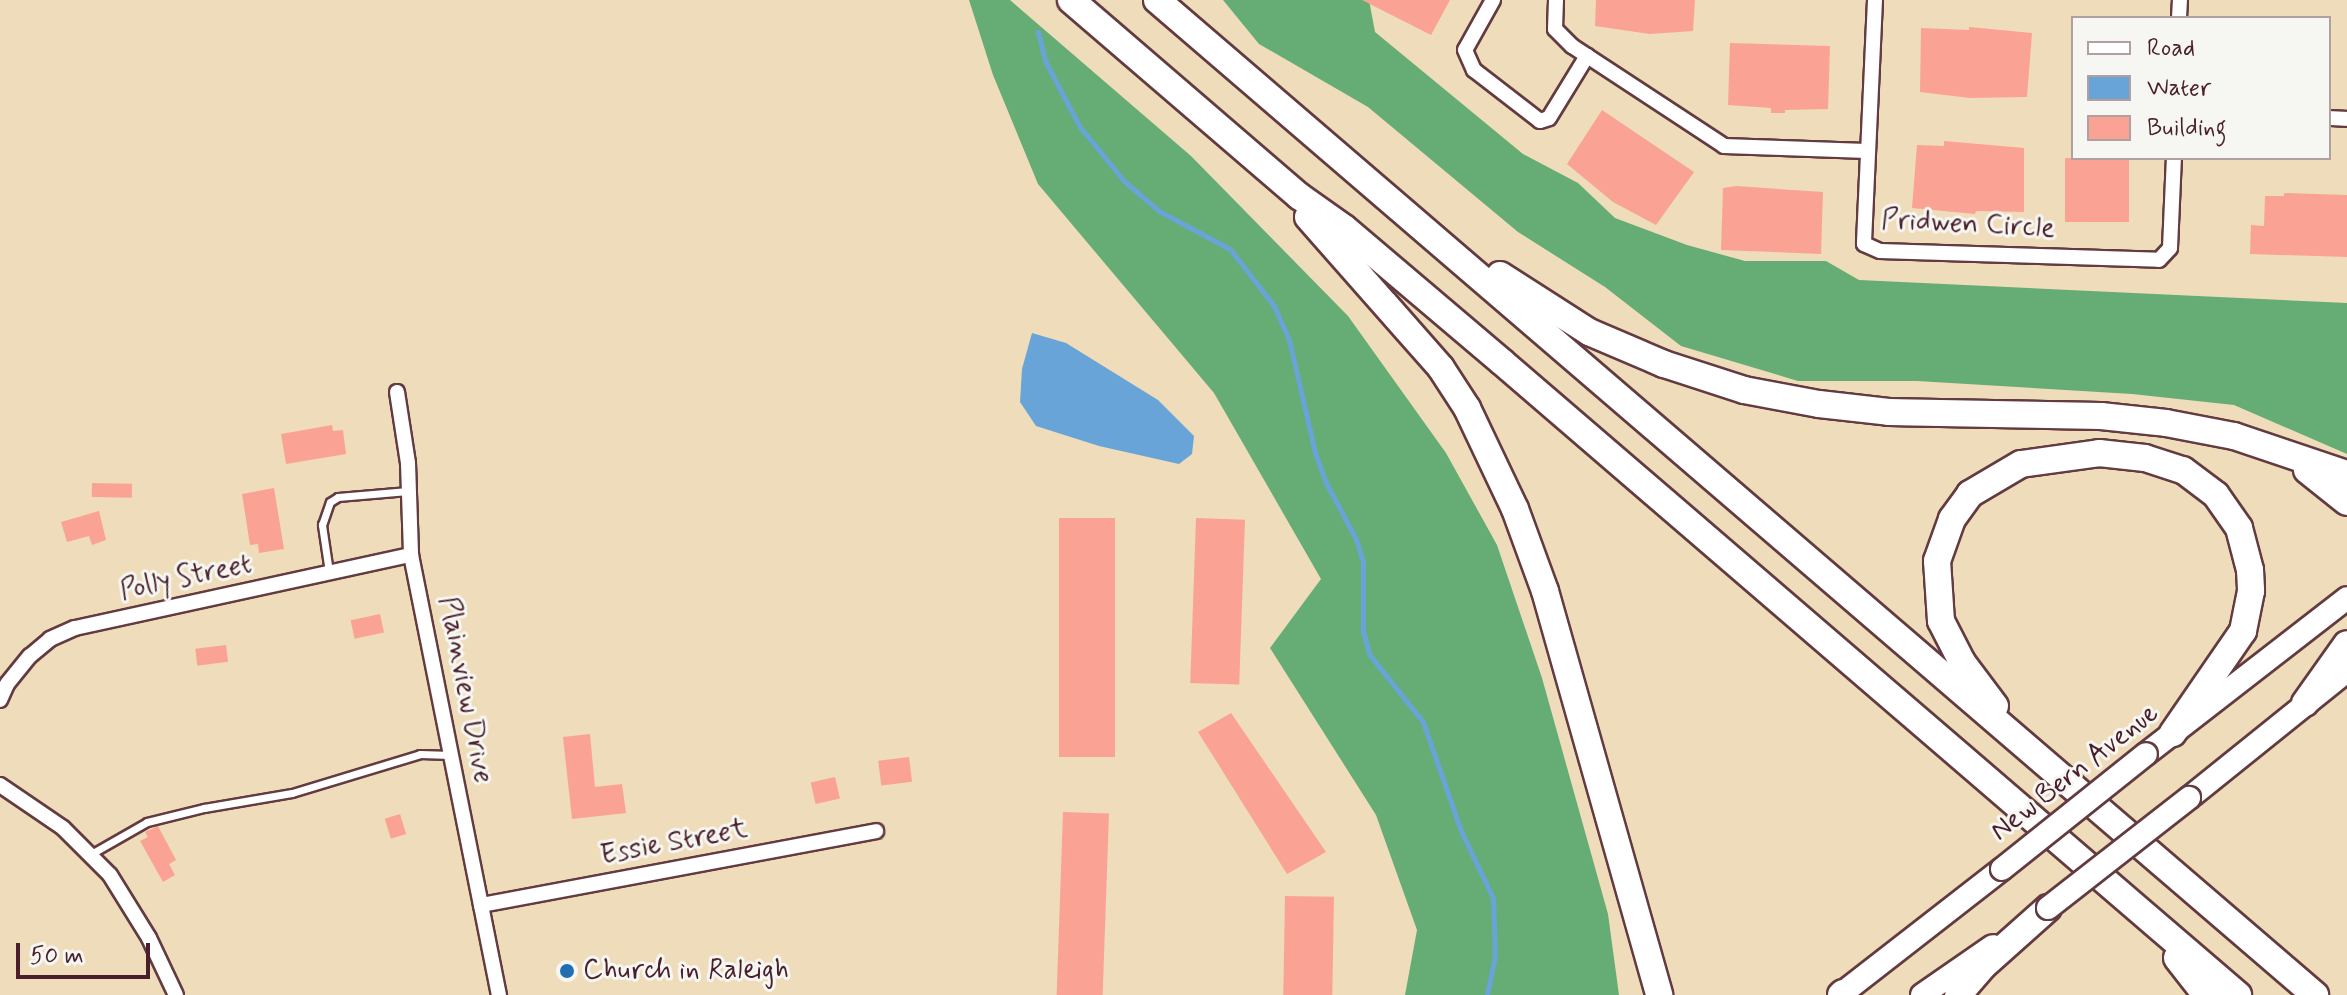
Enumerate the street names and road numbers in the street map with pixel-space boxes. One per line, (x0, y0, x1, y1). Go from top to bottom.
street label: Pridwen Circle (1880, 204, 2056, 246)
street label: Polly Street (115, 547, 257, 609)
street label: Plainview Drive (431, 595, 499, 785)
street label: New Bern Avenue (1979, 693, 2171, 853)
street label: Essie Street (598, 812, 750, 874)

